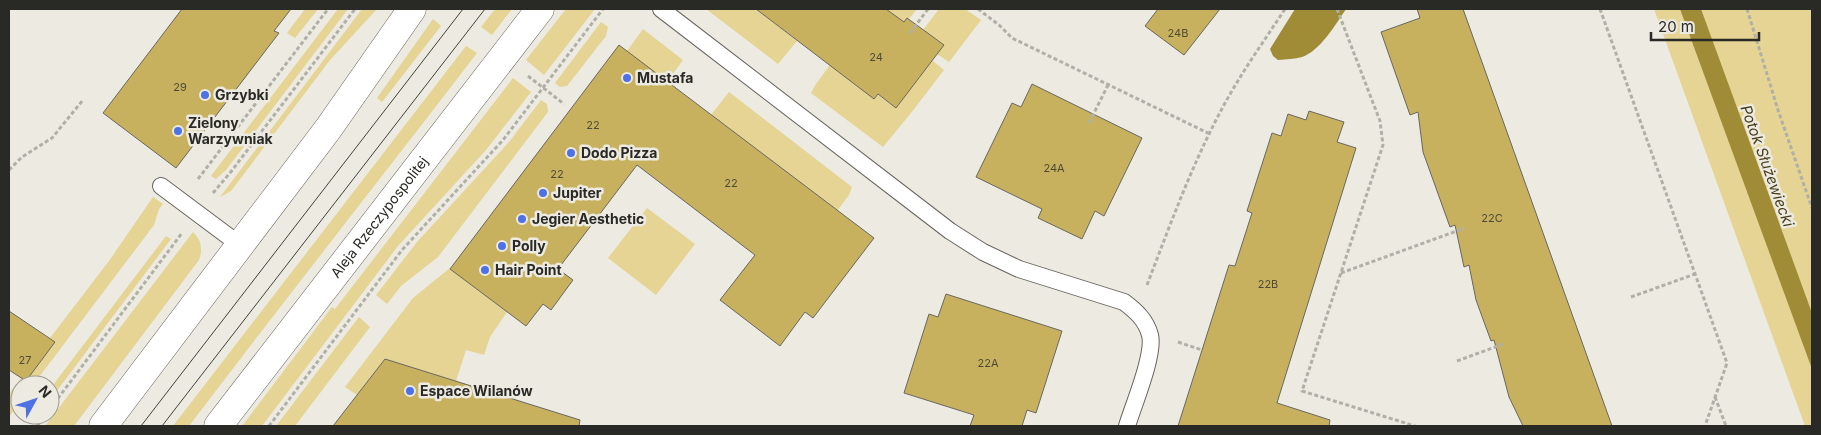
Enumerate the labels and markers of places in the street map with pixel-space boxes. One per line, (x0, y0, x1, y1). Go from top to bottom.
place label: Mustafa (637, 69, 693, 86)
marker: Mustafa (621, 72, 633, 84)
place label: Grzybki (215, 86, 269, 103)
marker: Grzybki (199, 89, 211, 101)
place label: Zielony Warzywniak (188, 114, 274, 147)
marker: Zielony Warzywniak (172, 125, 184, 137)
place label: Dodo Pizza (581, 144, 657, 161)
marker: Dodo Pizza (565, 147, 577, 159)
place label: Jupiter (553, 184, 602, 201)
marker: Jupiter (537, 187, 549, 199)
place label: Jegier Aesthetic (532, 210, 644, 227)
marker: Jegier Aesthetic (516, 213, 528, 225)
place label: Polly (512, 237, 546, 254)
marker: Polly (496, 240, 508, 252)
place label: Hair Point (495, 261, 562, 278)
marker: Hair Point (479, 264, 491, 276)
place label: Espace Wilanów (420, 382, 533, 399)
marker: Espace Wilanów (404, 385, 416, 397)

